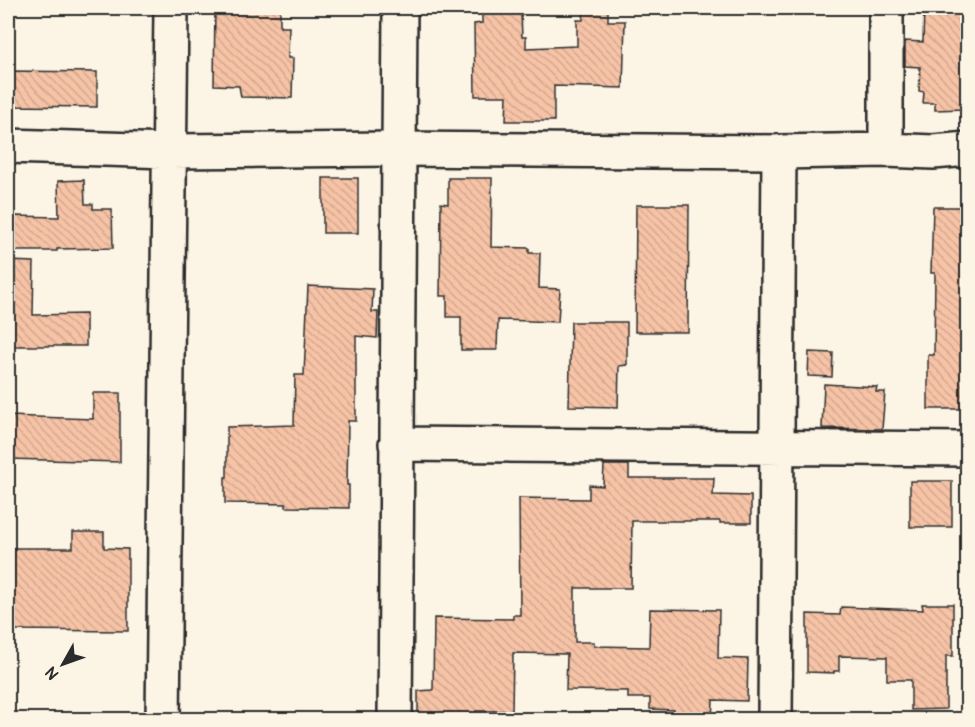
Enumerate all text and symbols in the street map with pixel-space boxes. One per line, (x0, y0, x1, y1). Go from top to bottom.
north arrow (33, 634, 93, 694)
text: N (41, 662, 63, 684)

